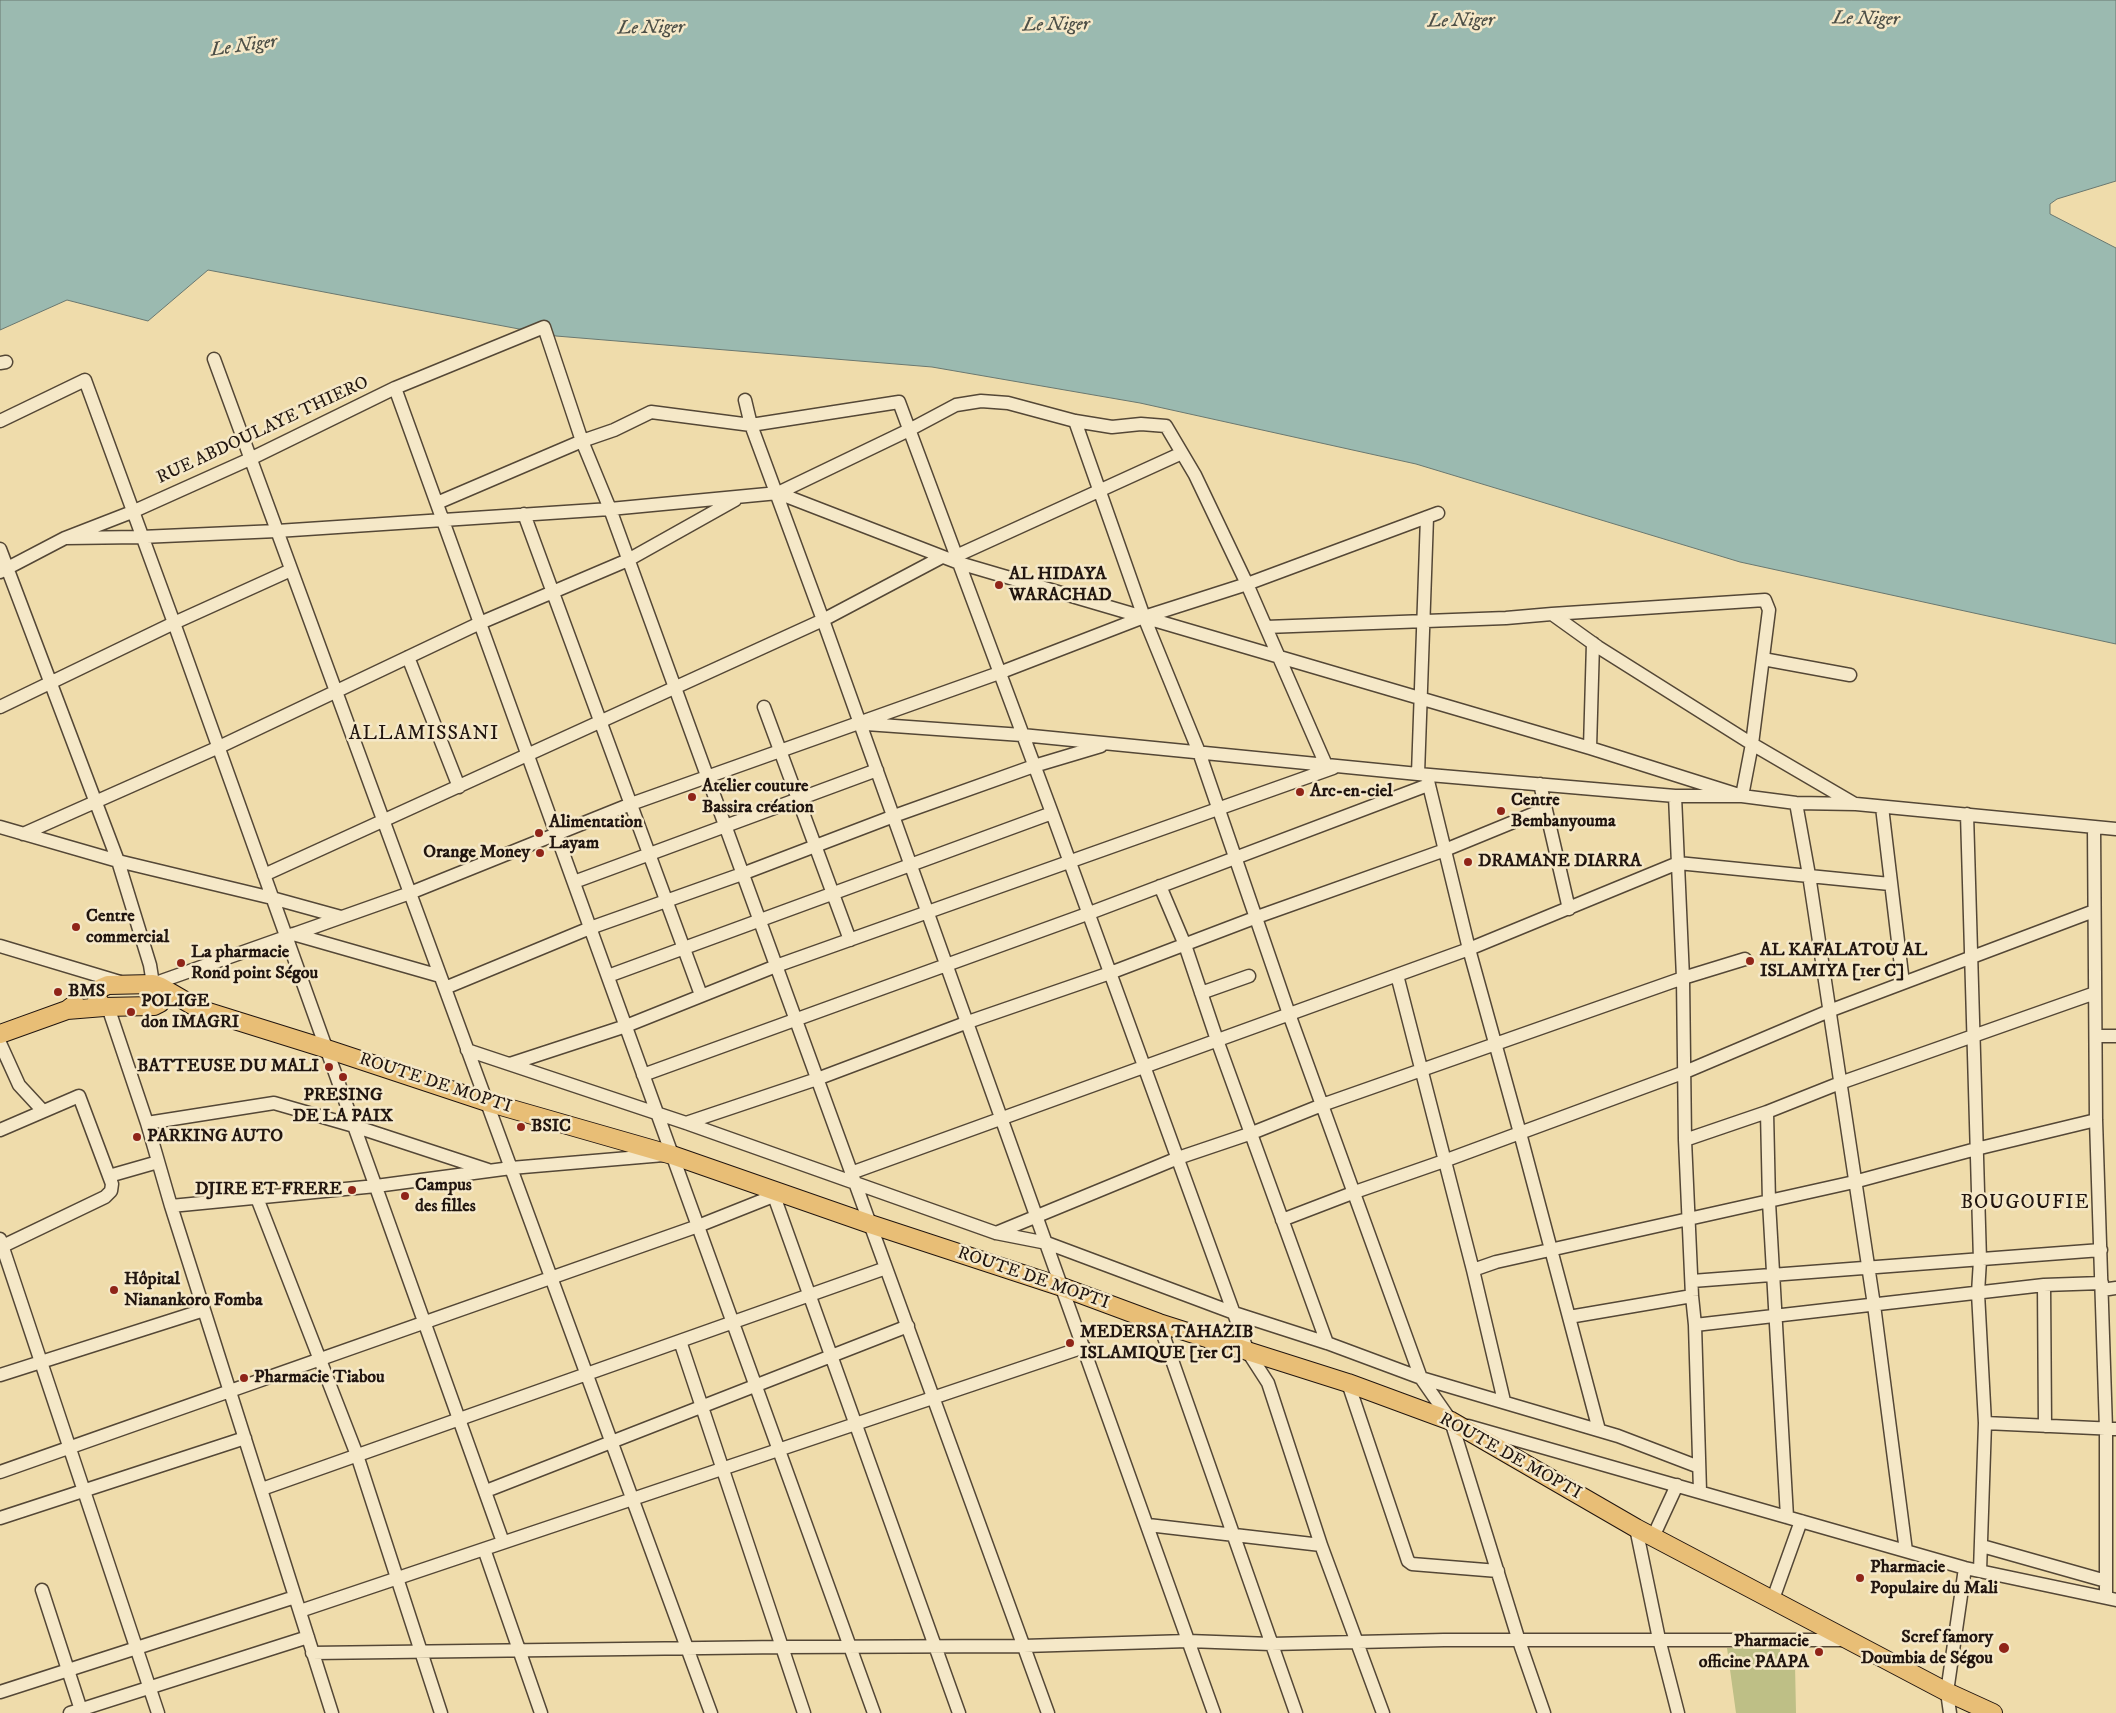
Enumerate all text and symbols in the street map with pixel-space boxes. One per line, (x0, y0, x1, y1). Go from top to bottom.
water label: Le Niger (1832, 8, 1900, 32)
water label: Le Niger (1427, 10, 1495, 34)
water label: Le Niger (1022, 14, 1090, 38)
water label: Le Niger (617, 17, 685, 41)
water label: Le Niger (209, 31, 279, 63)
street label: RUE ABDOULAYE THIERO (154, 372, 372, 490)
place label: AL HIDAYA WARACHAD (1009, 564, 1112, 606)
marker: AL HIDAYA WARACHAD (993, 579, 1005, 591)
district label: ALLAMISSANI (347, 723, 501, 747)
place label: Atelier couture Bassira création (702, 776, 814, 819)
place label: Arc-en-ciel (1310, 781, 1393, 803)
marker: Arc-en-ciel (1294, 786, 1306, 798)
place label: Centre Bembanyouma (1511, 790, 1616, 832)
marker: Atelier couture Bassira création (686, 791, 698, 803)
marker: Centre Bembanyouma (1495, 805, 1507, 817)
place label: Alimentation Layam (549, 812, 643, 854)
marker: Alimentation Layam (533, 827, 545, 839)
place label: Orange Money (423, 842, 530, 864)
marker: Orange Money (534, 847, 546, 859)
place label: DRAMANE DIARRA (1478, 851, 1641, 873)
marker: DRAMANE DIARRA (1462, 856, 1474, 868)
place label: Centre commercial (86, 906, 169, 949)
marker: Centre commercial (70, 921, 82, 933)
place label: AL KAFALATOU AL ISLAMIYA [1er C] (1760, 940, 1927, 982)
place label: La pharmacie Rond point Ségou (191, 942, 318, 984)
marker: AL KAFALATOU AL ISLAMIYA [1er C] (1744, 955, 1756, 967)
marker: La pharmacie Rond point Ségou (175, 957, 187, 969)
place label: BMS (68, 981, 105, 1003)
marker: BMS (52, 986, 64, 998)
place label: POLIGE don IMAGRI (141, 991, 239, 1034)
marker: POLIGE don IMAGRI (125, 1006, 137, 1018)
street label: ROUTE DE MOPTI (356, 1049, 514, 1119)
place label: BATTEUSE DU MALI (137, 1056, 319, 1078)
marker: BATTEUSE DU MALI (323, 1061, 335, 1073)
marker: PRESING DE LA PAIX (337, 1071, 349, 1083)
place label: PRESING DE LA PAIX (293, 1085, 393, 1128)
place label: BSIC (531, 1116, 571, 1138)
marker: BSIC (515, 1121, 527, 1133)
place label: PARKING AUTO (147, 1126, 283, 1148)
marker: PARKING AUTO (131, 1131, 143, 1143)
place label: Campus des filles (415, 1175, 476, 1218)
place label: DJIRE ET FRERE (195, 1179, 342, 1201)
marker: DJIRE ET FRERE (346, 1184, 358, 1196)
marker: Campus des filles (399, 1190, 411, 1202)
district label: BOUGOUFIE (1959, 1192, 2091, 1216)
street label: ROUTE DE MOPTI (954, 1243, 1112, 1315)
place label: Hôpital Nianankoro Fomba (124, 1269, 263, 1312)
marker: Hôpital Nianankoro Fomba (108, 1284, 120, 1296)
place label: MEDERSA TAHAZIB ISLAMIQUE [1er C] (1080, 1322, 1253, 1365)
marker: MEDERSA TAHAZIB ISLAMIQUE [1er C] (1064, 1337, 1076, 1349)
place label: Pharmacie Tiabou (254, 1367, 385, 1389)
marker: Pharmacie Tiabou (238, 1372, 250, 1384)
street label: ROUTE DE MOPTI (1435, 1409, 1585, 1505)
place label: Pharmacie Populaire du Mali (1870, 1557, 1998, 1600)
marker: Pharmacie Populaire du Mali (1854, 1572, 1866, 1584)
place label: Scref famory Doumbia de Ségou (1861, 1627, 1993, 1670)
place label: Pharmacie officine PAAPA (1699, 1631, 1809, 1674)
marker: Scref famory Doumbia de Ségou (1997, 1641, 2011, 1655)
marker: Pharmacie officine PAAPA (1813, 1646, 1825, 1658)

